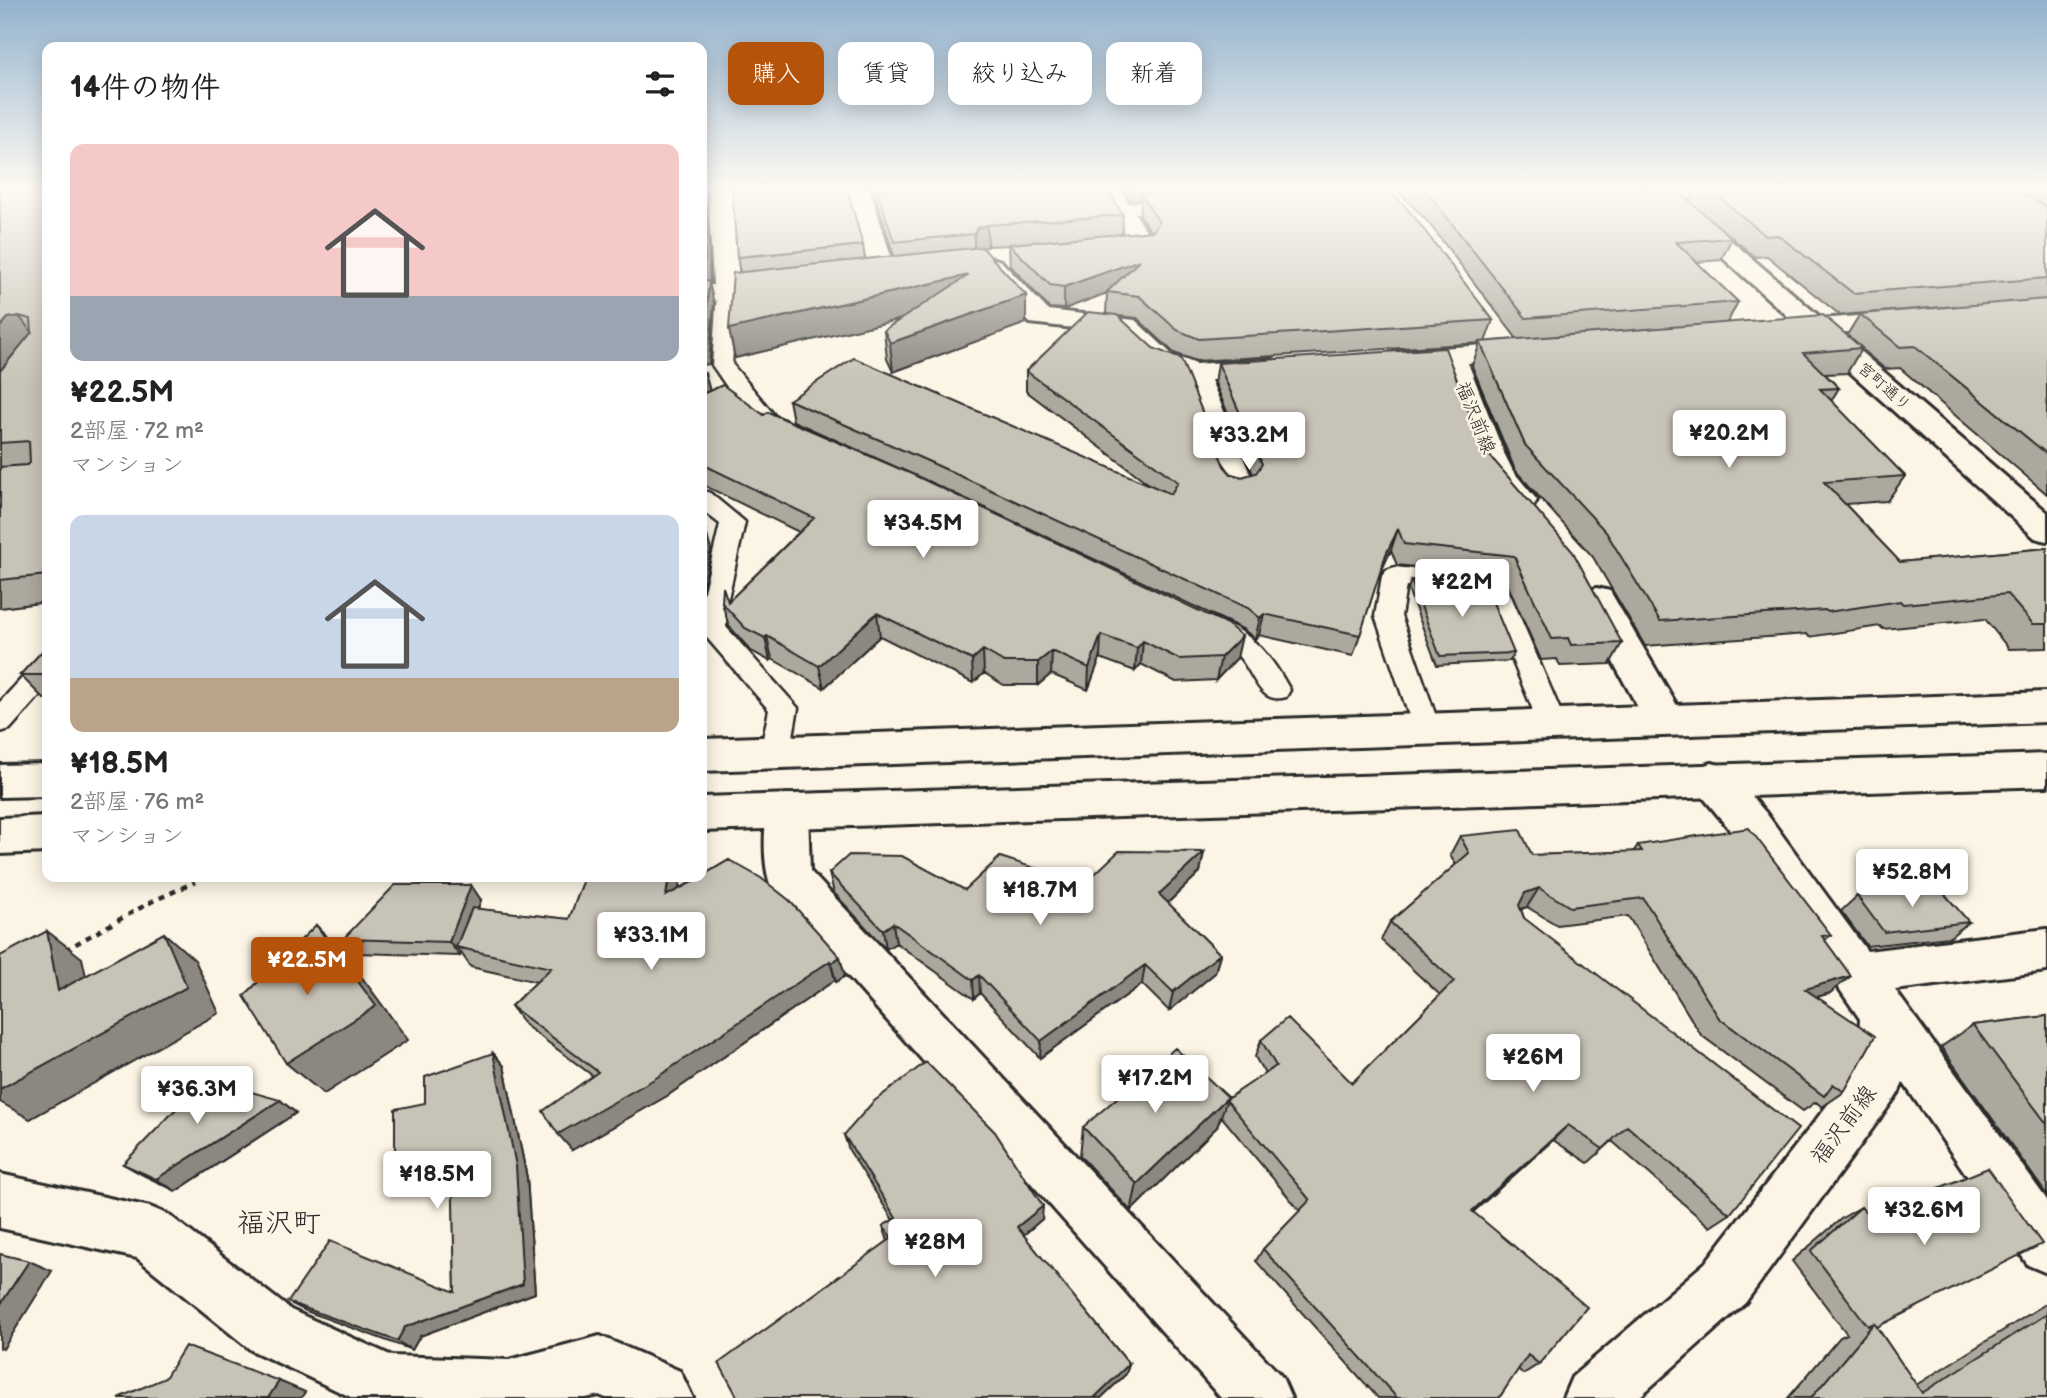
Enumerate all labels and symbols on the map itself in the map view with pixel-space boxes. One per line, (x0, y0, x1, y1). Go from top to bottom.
street label: 宮町通り (1854, 359, 1914, 415)
street label: 福沢前線 (1450, 378, 1500, 458)
pin: ¥20.2M (1672, 410, 1786, 470)
pin: ¥33.2M (1192, 412, 1306, 472)
pin: ¥34.5M (866, 500, 980, 560)
pin: ¥22M (1421, 560, 1503, 619)
pin: ¥52.8M (1855, 850, 1969, 909)
pin: ¥18.7M (983, 867, 1097, 927)
pin: ¥33.1M (594, 912, 708, 972)
pin: ¥22.5M (250, 937, 364, 997)
pin: ¥26M (1492, 1034, 1574, 1094)
pin: ¥17.2M (1098, 1056, 1212, 1115)
pin: ¥36.3M (140, 1066, 254, 1126)
street label: 福沢前線 (1805, 1080, 1883, 1170)
pin: ¥18.5M (380, 1152, 494, 1211)
pin: ¥32.6M (1867, 1188, 1981, 1247)
district label: 福沢町 (237, 1207, 321, 1240)
pin: ¥28M (894, 1220, 976, 1279)

